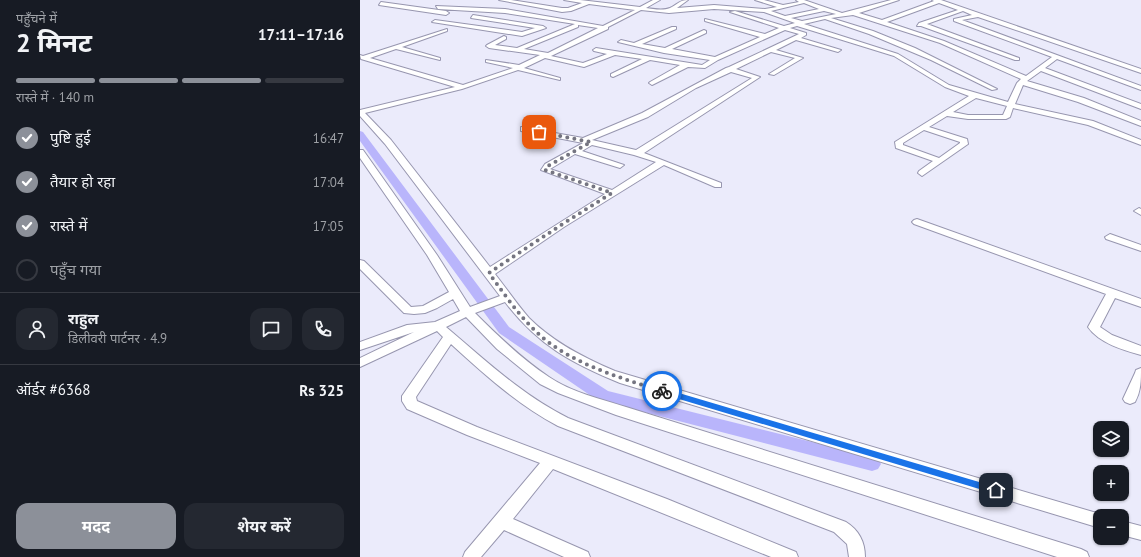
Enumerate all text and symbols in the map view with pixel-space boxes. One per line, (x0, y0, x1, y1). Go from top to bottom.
text: पहुँचने में (16, 10, 57, 27)
text: 17:11–17:16 (258, 25, 344, 44)
text: 2 मिनट (16, 26, 92, 59)
text: रास्ते में · 140 m (16, 89, 94, 106)
pin (522, 115, 556, 149)
icon: bag (528, 121, 550, 143)
icon: check (16, 127, 38, 149)
text: पुष्टि हुई (50, 128, 91, 147)
text: 16:47 (313, 130, 344, 147)
icon: check (16, 171, 38, 193)
text: तैयार हो रहा (50, 172, 115, 191)
text: 17:04 (313, 174, 344, 191)
icon: check (16, 215, 38, 237)
text: रास्ते में (50, 216, 87, 235)
text: 17:05 (313, 218, 344, 235)
text: पहुँच गया (50, 260, 101, 279)
button: person (16, 308, 58, 350)
button: chat (250, 308, 292, 350)
button: phone (302, 308, 344, 350)
text: राहुल (68, 309, 99, 328)
text: डिलीवरी पार्टनर · 4.9 (68, 330, 167, 347)
courier (642, 371, 682, 411)
text: ऑर्डर #6368 (16, 380, 90, 399)
icon: bike (651, 380, 673, 402)
text: Rs 325 (299, 381, 344, 400)
map controls (1093, 421, 1129, 545)
button: layers (1093, 421, 1129, 457)
button: + (1093, 465, 1129, 501)
pin (979, 473, 1013, 507)
icon: home (985, 479, 1007, 501)
button: मदद (16, 503, 176, 549)
button: शेयर करें (184, 503, 344, 549)
button: − (1093, 509, 1129, 545)

